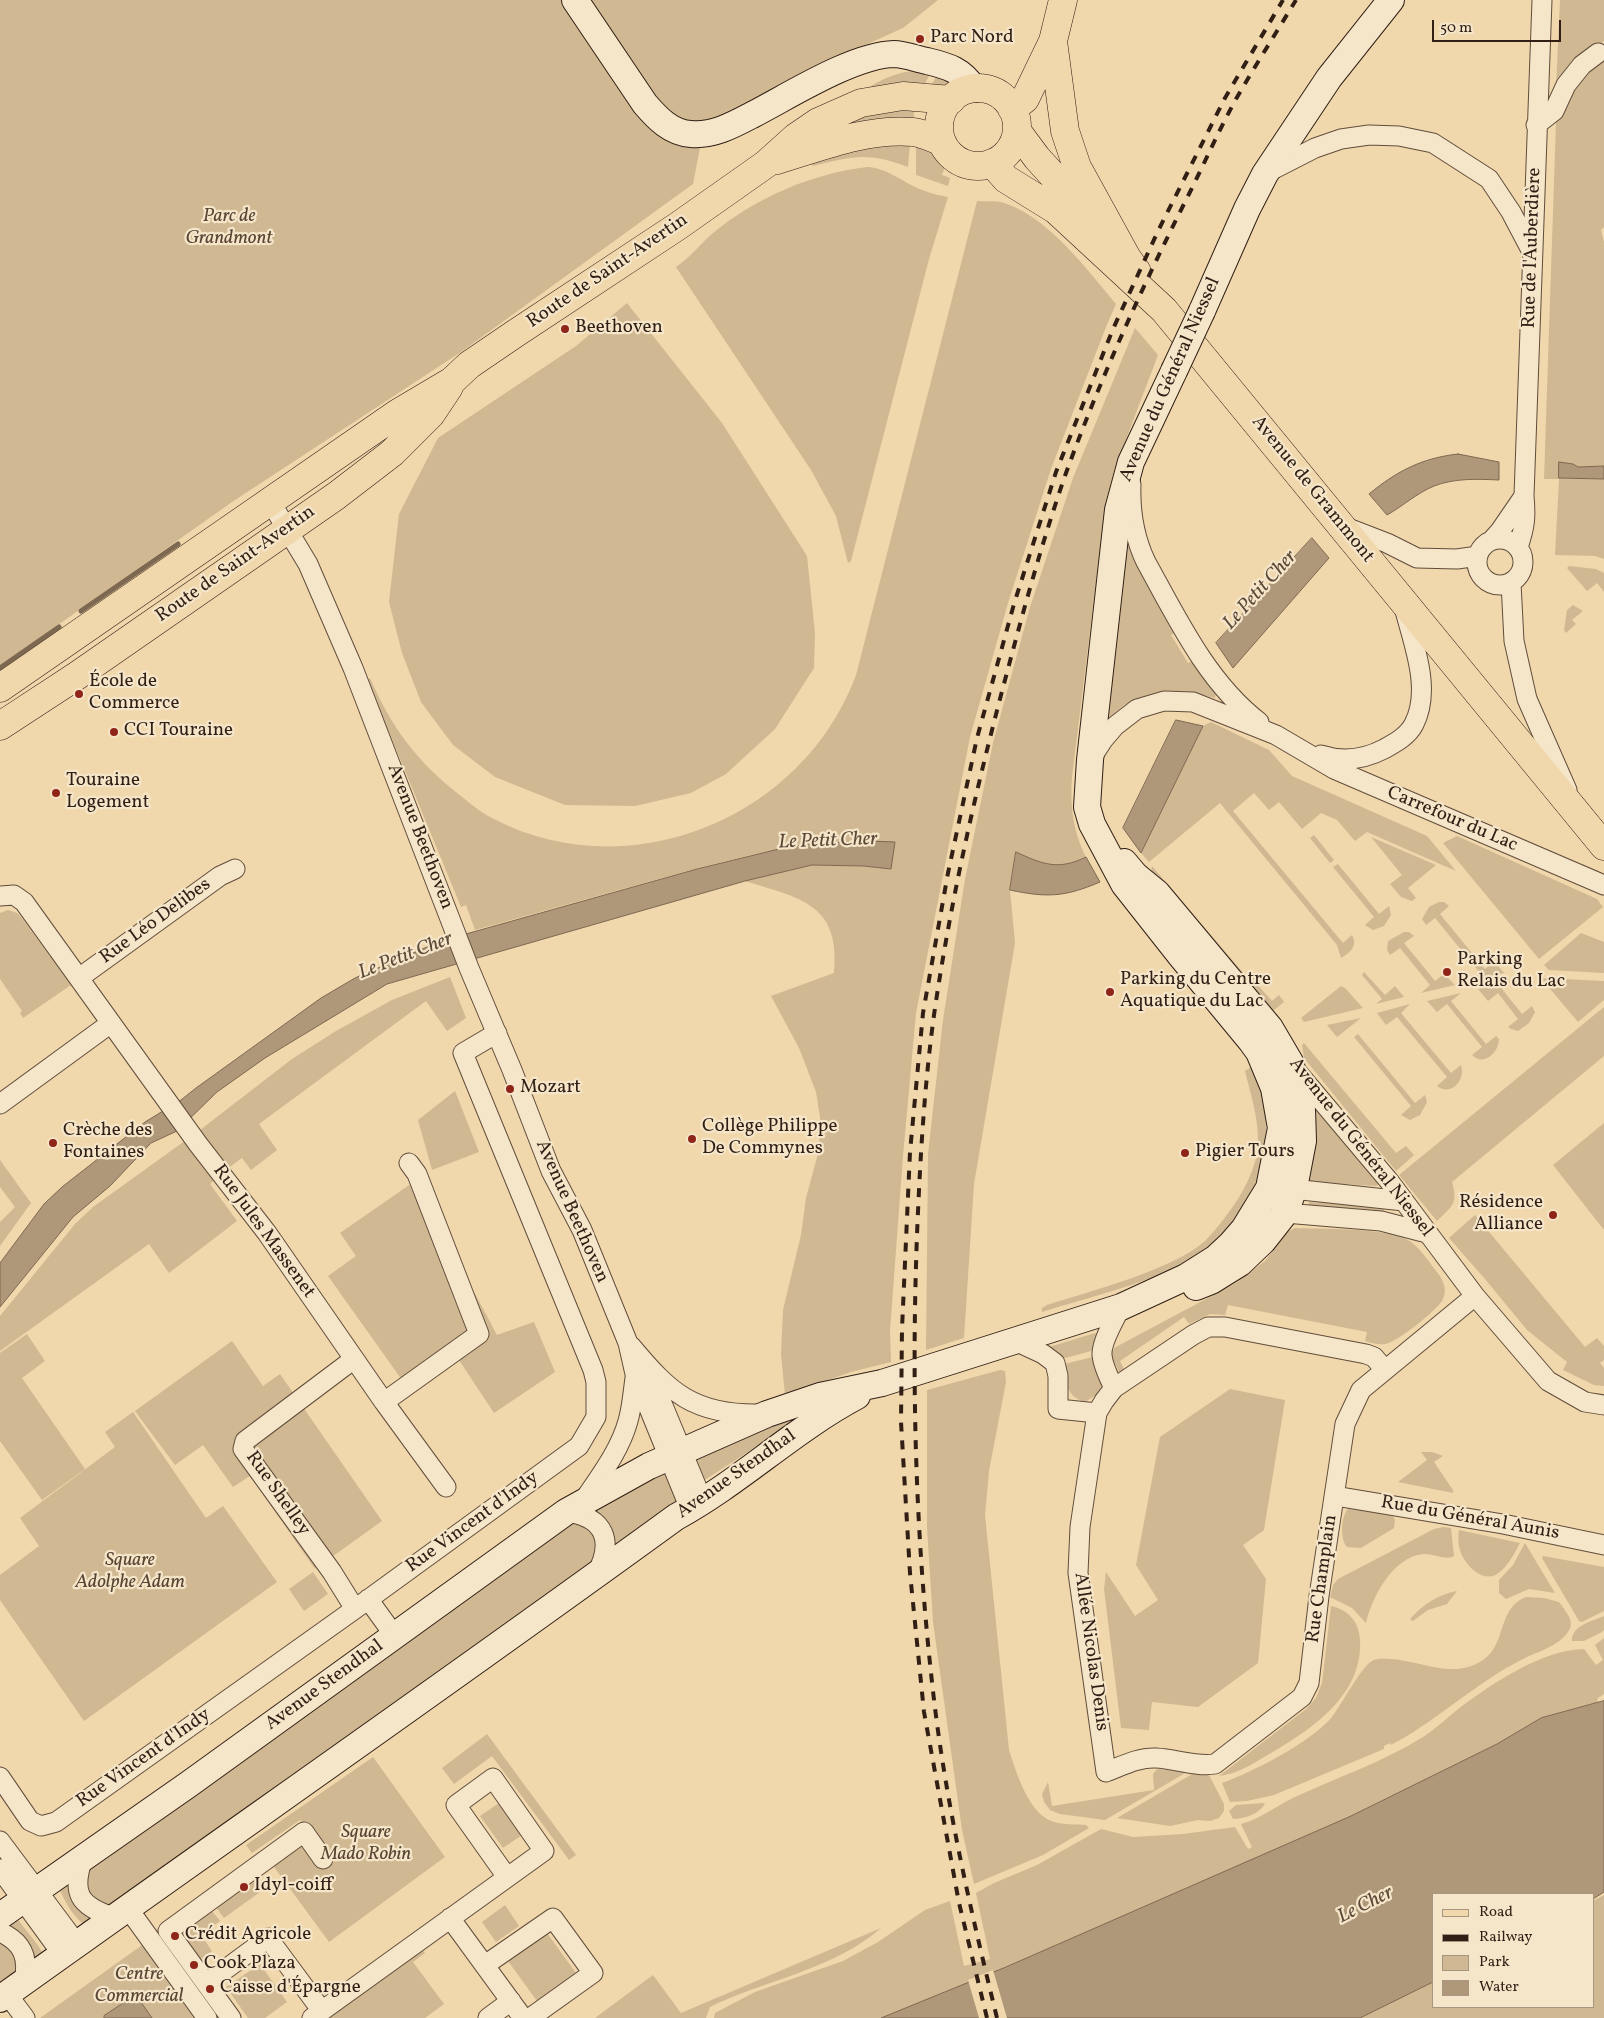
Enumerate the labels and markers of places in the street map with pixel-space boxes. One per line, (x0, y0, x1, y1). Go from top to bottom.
place label: Parc Nord (930, 28, 1014, 50)
marker: Parc Nord (914, 33, 926, 45)
place label: Beethoven (575, 318, 663, 340)
marker: Beethoven (559, 323, 571, 335)
place label: École de Commerce (89, 672, 180, 716)
marker: École de Commerce (73, 688, 85, 700)
place label: CCI Touraine (124, 721, 233, 743)
marker: CCI Touraine (108, 726, 120, 738)
place label: Touraine Logement (66, 771, 149, 815)
marker: Touraine Logement (50, 787, 62, 799)
place label: Parking Relais du Lac (1457, 950, 1565, 994)
marker: Parking Relais du Lac (1441, 966, 1453, 978)
place label: Parking du Centre Aquatique du Lac (1120, 970, 1271, 1014)
marker: Parking du Centre Aquatique du Lac (1104, 986, 1116, 998)
place label: Mozart (520, 1078, 581, 1100)
marker: Mozart (504, 1083, 516, 1095)
place label: Collège Philippe De Commynes (702, 1117, 837, 1161)
place label: Crèche des Fontaines (63, 1121, 152, 1165)
marker: Collège Philippe De Commynes (686, 1133, 698, 1145)
marker: Crèche des Fontaines (47, 1137, 59, 1149)
place label: Pigier Tours (1195, 1142, 1295, 1164)
marker: Pigier Tours (1179, 1147, 1191, 1159)
place label: Résidence Alliance (1459, 1193, 1543, 1237)
marker: Résidence Alliance (1547, 1209, 1559, 1221)
place label: Idyl-coiff (254, 1876, 332, 1898)
marker: Idyl-coiff (238, 1881, 250, 1893)
place label: Crédit Agricole (185, 1925, 311, 1947)
marker: Crédit Agricole (169, 1930, 181, 1942)
place label: Cook Plaza (204, 1954, 296, 1976)
marker: Cook Plaza (188, 1959, 200, 1971)
place label: Caisse d'Épargne (220, 1978, 361, 2000)
marker: Caisse d'Épargne (204, 1983, 216, 1995)

